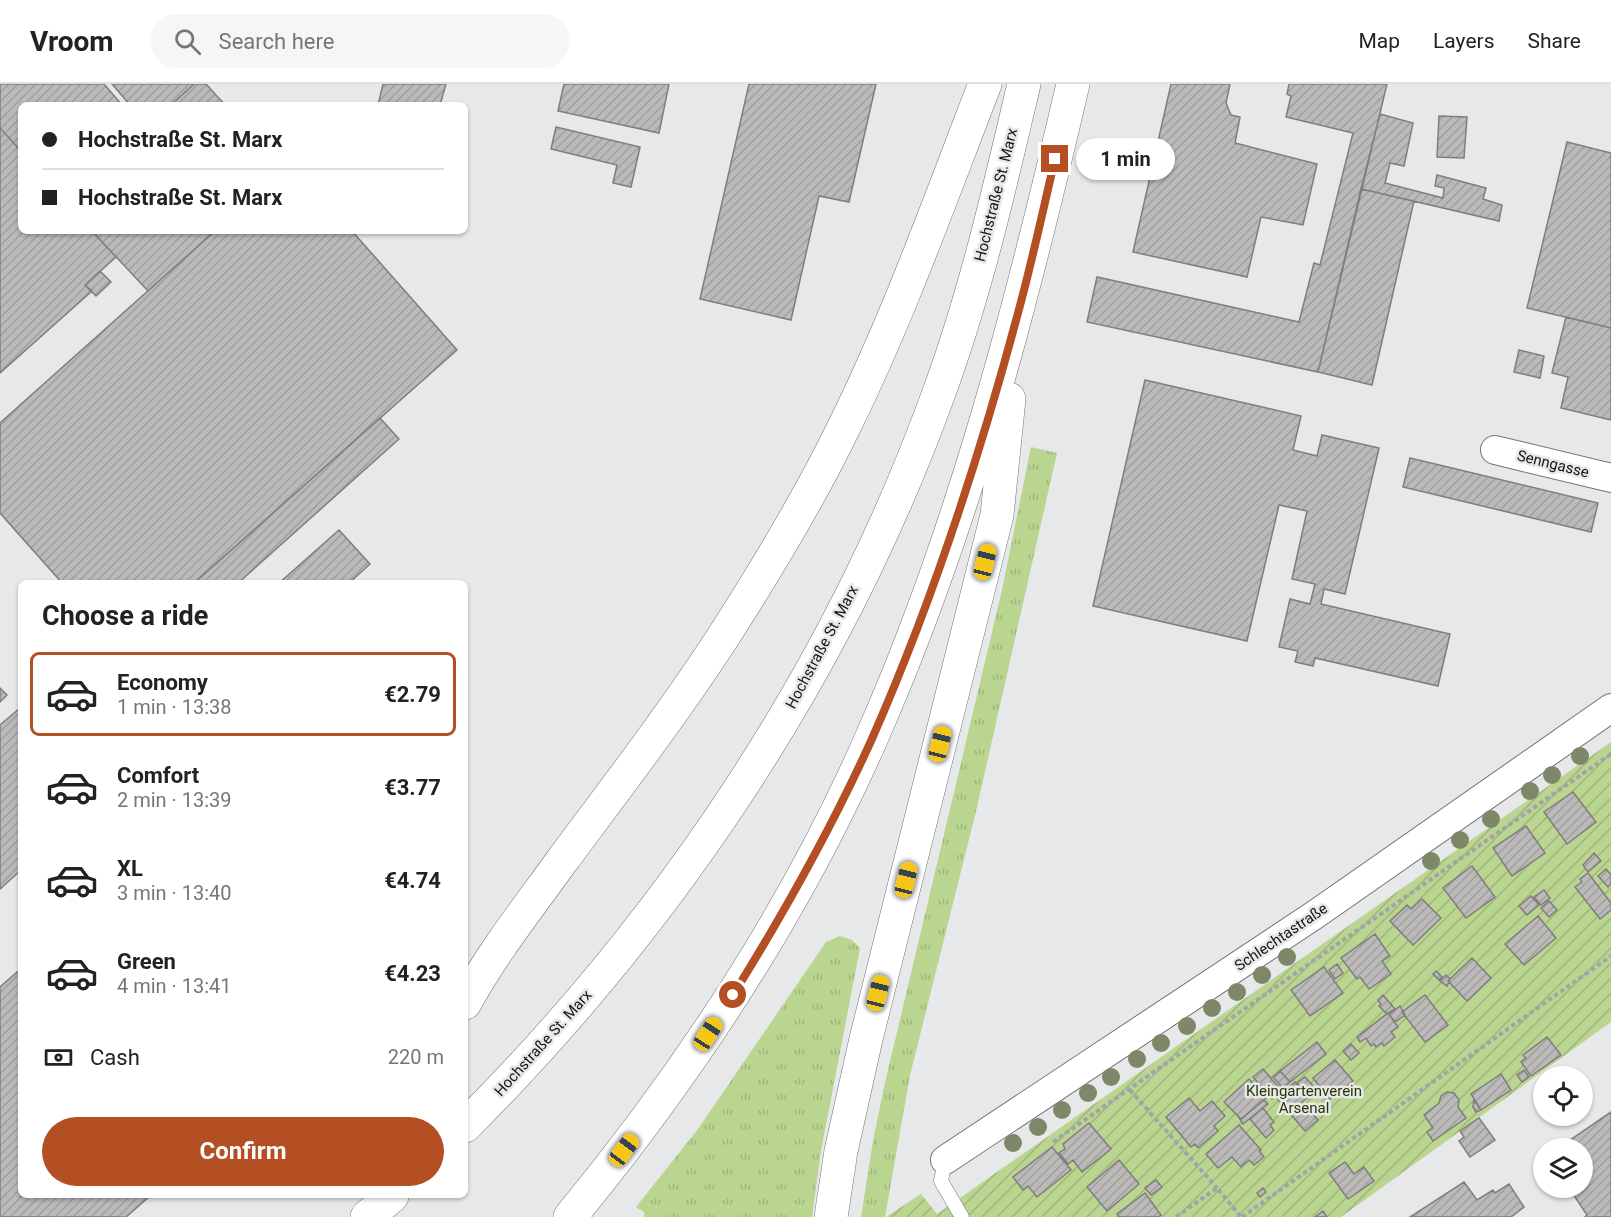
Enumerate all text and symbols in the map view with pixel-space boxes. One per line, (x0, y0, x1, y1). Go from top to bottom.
search box (150, 14, 570, 68)
text: Vroom (30, 25, 114, 58)
icon: search (171, 25, 204, 58)
text: Search here (219, 29, 334, 54)
text: Map (1358, 29, 1400, 53)
text: Layers (1433, 29, 1494, 53)
text: Share (1527, 29, 1581, 53)
street label: Hochstraße St. Marx (971, 126, 1021, 264)
text: Hochstraße St. Marx (78, 127, 282, 152)
callout: 1 min (1076, 138, 1175, 180)
route end (1041, 145, 1068, 172)
text: 1 min (1100, 147, 1151, 171)
text: Hochstraße St. Marx (78, 185, 282, 210)
street label: Senngasse (1515, 446, 1591, 482)
car (972, 542, 998, 582)
street label: Hochstraße St. Marx (782, 582, 862, 712)
text: Choose a ride (42, 600, 208, 632)
icon: car (45, 667, 99, 721)
text: Economy (117, 670, 208, 695)
text: €2.79 (384, 682, 441, 707)
text: 1 min · 13:38 (117, 695, 232, 719)
car (927, 724, 953, 764)
icon: car (45, 760, 99, 814)
text: Comfort (117, 763, 199, 788)
text: €3.77 (384, 775, 441, 800)
text: 2 min · 13:39 (117, 788, 232, 812)
icon: car (45, 853, 99, 907)
text: XL (117, 856, 143, 881)
car (893, 860, 919, 900)
text: €4.74 (384, 868, 441, 893)
text: 3 min · 13:40 (117, 881, 232, 905)
street label: Schlechtastraße (1231, 899, 1331, 975)
icon: car (45, 946, 99, 1000)
text: Green (117, 949, 176, 974)
text: €4.23 (384, 961, 441, 986)
car (865, 973, 891, 1013)
text: 4 min · 13:41 (117, 974, 232, 998)
route start (719, 981, 746, 1008)
street label: Hochstraße St. Marx (491, 986, 596, 1100)
car (691, 1014, 725, 1054)
icon: cash (42, 1041, 75, 1074)
text: Cash (90, 1045, 140, 1070)
text: 220 m (388, 1045, 444, 1069)
map controls (1533, 1066, 1593, 1198)
button: locate (1533, 1066, 1593, 1126)
park label: Kleingartenverein Arsenal (1246, 1082, 1362, 1117)
button: Confirm (42, 1117, 444, 1186)
car (606, 1130, 642, 1170)
button: layers (1533, 1138, 1593, 1198)

